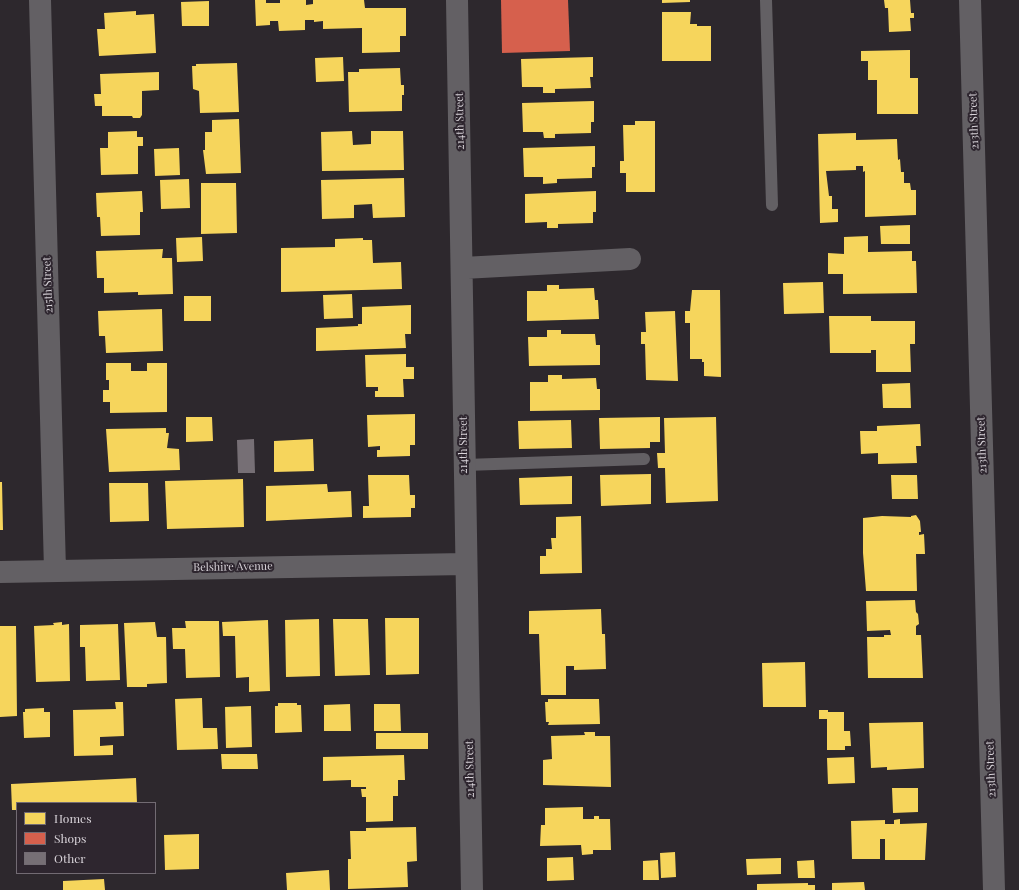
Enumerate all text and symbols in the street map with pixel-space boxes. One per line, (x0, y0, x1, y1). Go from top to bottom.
street label: 214th Street (453, 92, 467, 150)
street label: 213th Street (966, 92, 982, 150)
street label: 215th Street (40, 257, 56, 313)
street label: 214th Street (457, 416, 471, 474)
street label: 213th Street (974, 416, 990, 474)
street label: Belshire Avenue (193, 560, 273, 574)
street label: 214th Street (463, 740, 477, 798)
street label: 213th Street (983, 740, 999, 798)
legend (16, 802, 156, 874)
text: Homes (54, 810, 92, 826)
text: Shops (54, 830, 86, 846)
text: Other (54, 850, 86, 866)

